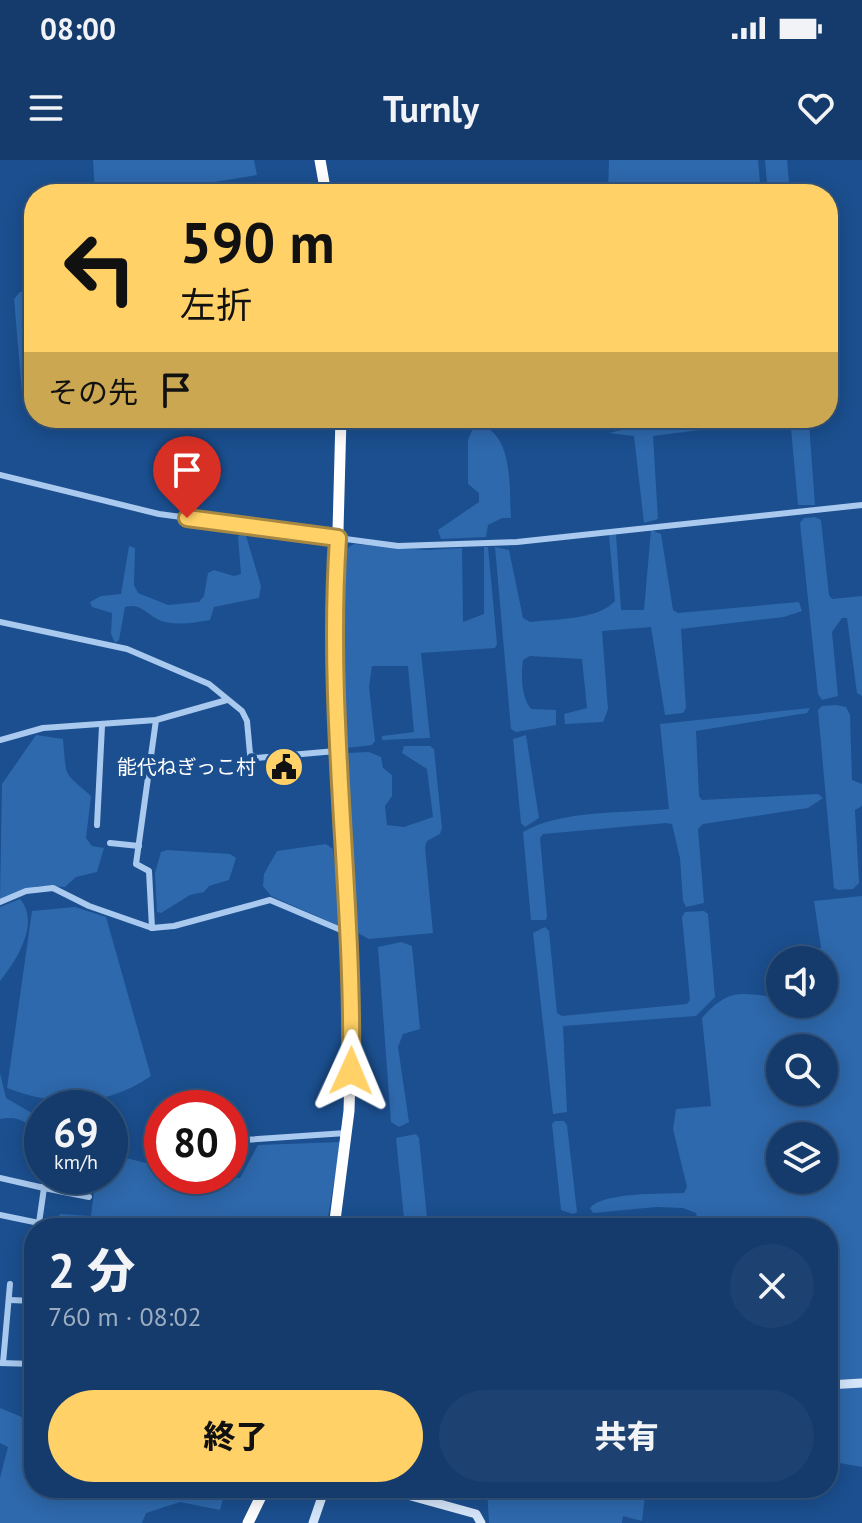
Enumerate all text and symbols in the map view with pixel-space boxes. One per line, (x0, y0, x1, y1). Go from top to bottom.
text: 08:00 (40, 9, 116, 48)
text: Turnly (383, 85, 479, 132)
icon: menu (24, 86, 68, 130)
icon: heart (794, 86, 838, 130)
text: 590 m (180, 206, 335, 278)
icon: left (48, 216, 152, 320)
text: 左折 (180, 281, 252, 328)
icon: arrive (154, 368, 198, 412)
text: その先 (48, 372, 138, 411)
pin (153, 436, 221, 518)
icon: arrive (165, 448, 209, 492)
public building icon: 能代ねぎっこ村 (263, 746, 305, 788)
place label: 能代ねぎっこ村 (117, 754, 256, 780)
map controls (766, 946, 838, 1194)
button: sound (766, 946, 838, 1018)
position arrow (309, 1029, 393, 1113)
button: search (766, 1034, 838, 1106)
speed limit sign: 80 (144, 1090, 248, 1194)
text: 69 (53, 1106, 99, 1158)
button: layers (766, 1122, 838, 1194)
text: km/h (54, 1149, 98, 1175)
text: 2 分 (48, 1239, 135, 1301)
button: close (730, 1244, 814, 1328)
text: 760 m · 08:02 (48, 1300, 202, 1333)
button: 終了 (48, 1390, 423, 1482)
button: 共有 (439, 1390, 814, 1482)

